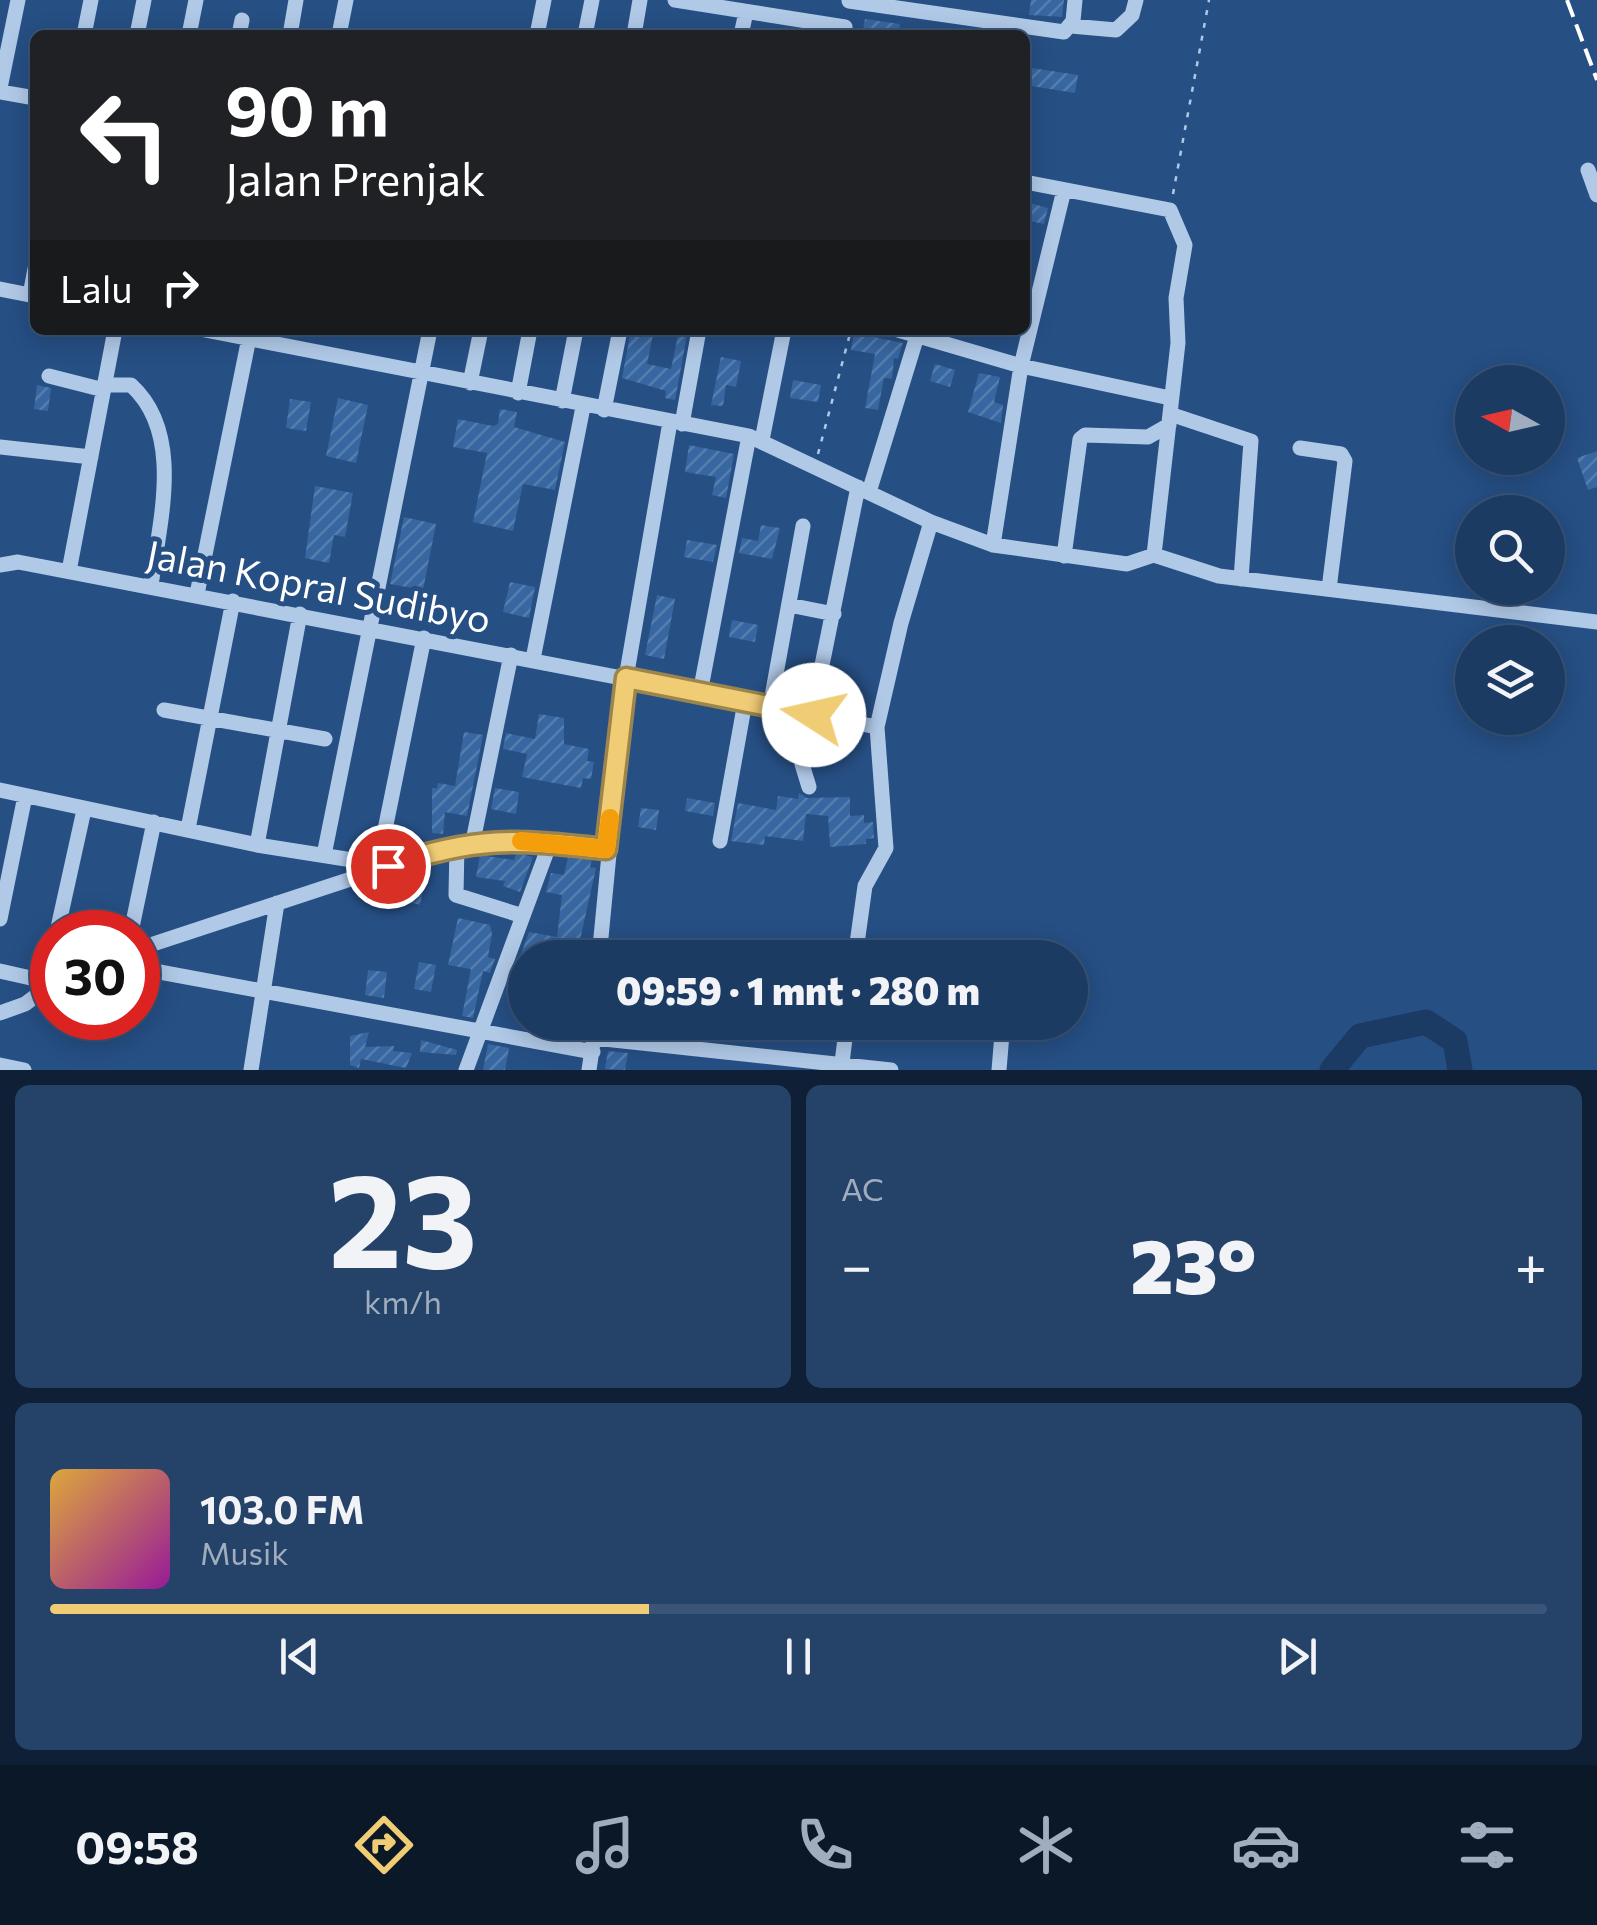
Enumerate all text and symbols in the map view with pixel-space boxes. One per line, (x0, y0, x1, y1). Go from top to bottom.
text: 90 m (225, 65, 389, 150)
icon: left (60, 70, 190, 200)
text: Jalan Prenjak (225, 150, 485, 205)
icon: right (153, 260, 208, 315)
text: Lalu (60, 264, 133, 311)
north arrow (1455, 365, 1565, 475)
map controls (1455, 365, 1565, 735)
button: search (1455, 495, 1565, 605)
street label: Jalan Kopral Sudibyo (143, 529, 495, 641)
button: layers (1455, 625, 1565, 735)
position arrow (762, 663, 866, 767)
pin (346, 824, 431, 909)
icon: arrive (361, 839, 416, 894)
speed limit sign: 30 (30, 910, 160, 1040)
text: 09:59 · 1 mnt · 280 m (616, 966, 980, 1013)
text: 23 (328, 1136, 478, 1295)
text: AC (841, 1168, 884, 1208)
text: 23° (1130, 1218, 1257, 1309)
text: − (841, 1230, 872, 1297)
text: + (1515, 1230, 1547, 1297)
text: km/h (364, 1281, 442, 1321)
text: 103.0 FM (200, 1485, 364, 1532)
text: Musik (200, 1532, 289, 1572)
icon: previous (272, 1629, 327, 1684)
icon: pause (771, 1629, 826, 1684)
icon: next (1270, 1629, 1325, 1684)
icon: directions (349, 1810, 419, 1880)
icon: music (570, 1810, 640, 1880)
icon: phone (790, 1810, 860, 1880)
icon: climate (1011, 1810, 1081, 1880)
icon: car (1231, 1810, 1301, 1880)
icon: filters (1452, 1810, 1522, 1880)
text: 09:58 (75, 1818, 199, 1873)

